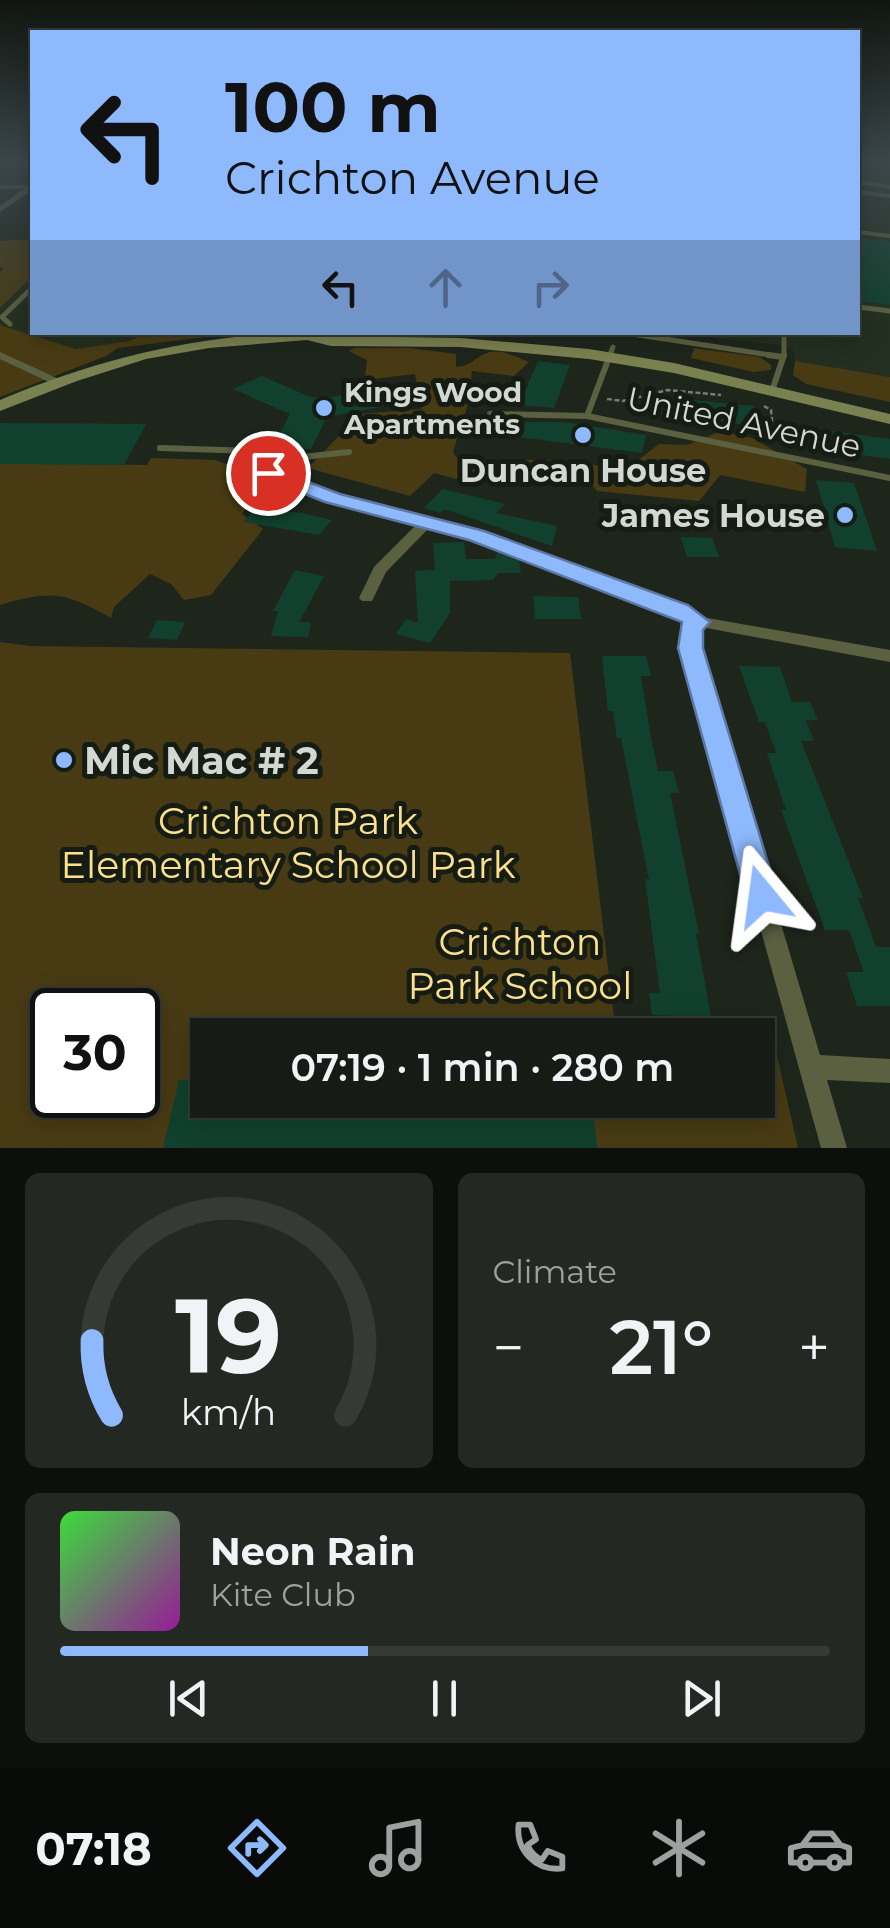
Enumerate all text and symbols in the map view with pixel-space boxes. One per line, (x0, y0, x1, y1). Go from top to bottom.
text: 100 m (225, 64, 441, 150)
icon: left (60, 70, 190, 200)
text: Crichton Avenue (225, 150, 600, 205)
icon: left (313, 260, 368, 315)
icon: ahead (418, 260, 473, 315)
icon: right (523, 260, 578, 315)
place label: Kings Wood Apartments (343, 375, 522, 441)
street label: United Avenue (624, 378, 864, 466)
marker: Kings Wood Apartments (313, 397, 335, 419)
marker: Duncan House (572, 424, 594, 446)
pin (226, 431, 311, 516)
icon: arrive (241, 446, 296, 501)
place label: Duncan House (460, 451, 706, 490)
place label: James House (601, 496, 825, 535)
marker: James House (834, 504, 856, 526)
place label: Mic Mac # 2 (84, 737, 319, 784)
marker: Mic Mac # 2 (53, 749, 75, 771)
park label: Crichton Park Elementary School Park (61, 797, 516, 888)
position arrow (710, 844, 814, 948)
park label: Crichton Park School (408, 918, 632, 1009)
speed limit sign: 30 (30, 988, 160, 1118)
text: 07:19 · 1 min · 280 m (291, 1044, 674, 1091)
text: Climate (493, 1252, 617, 1291)
text: 19 (175, 1272, 282, 1399)
text: 21° (609, 1301, 713, 1393)
text: − (493, 1314, 524, 1381)
text: + (798, 1314, 830, 1381)
text: km/h (181, 1390, 276, 1434)
text: Neon Rain (210, 1528, 415, 1575)
text: Kite Club (210, 1575, 356, 1614)
icon: previous (161, 1671, 216, 1726)
icon: pause (417, 1671, 472, 1726)
icon: next (674, 1671, 729, 1726)
icon: directions (222, 1813, 292, 1883)
icon: music (363, 1813, 433, 1883)
icon: phone (504, 1813, 574, 1883)
icon: climate (644, 1813, 714, 1883)
icon: car (785, 1813, 855, 1883)
text: 07:18 (35, 1821, 152, 1876)

